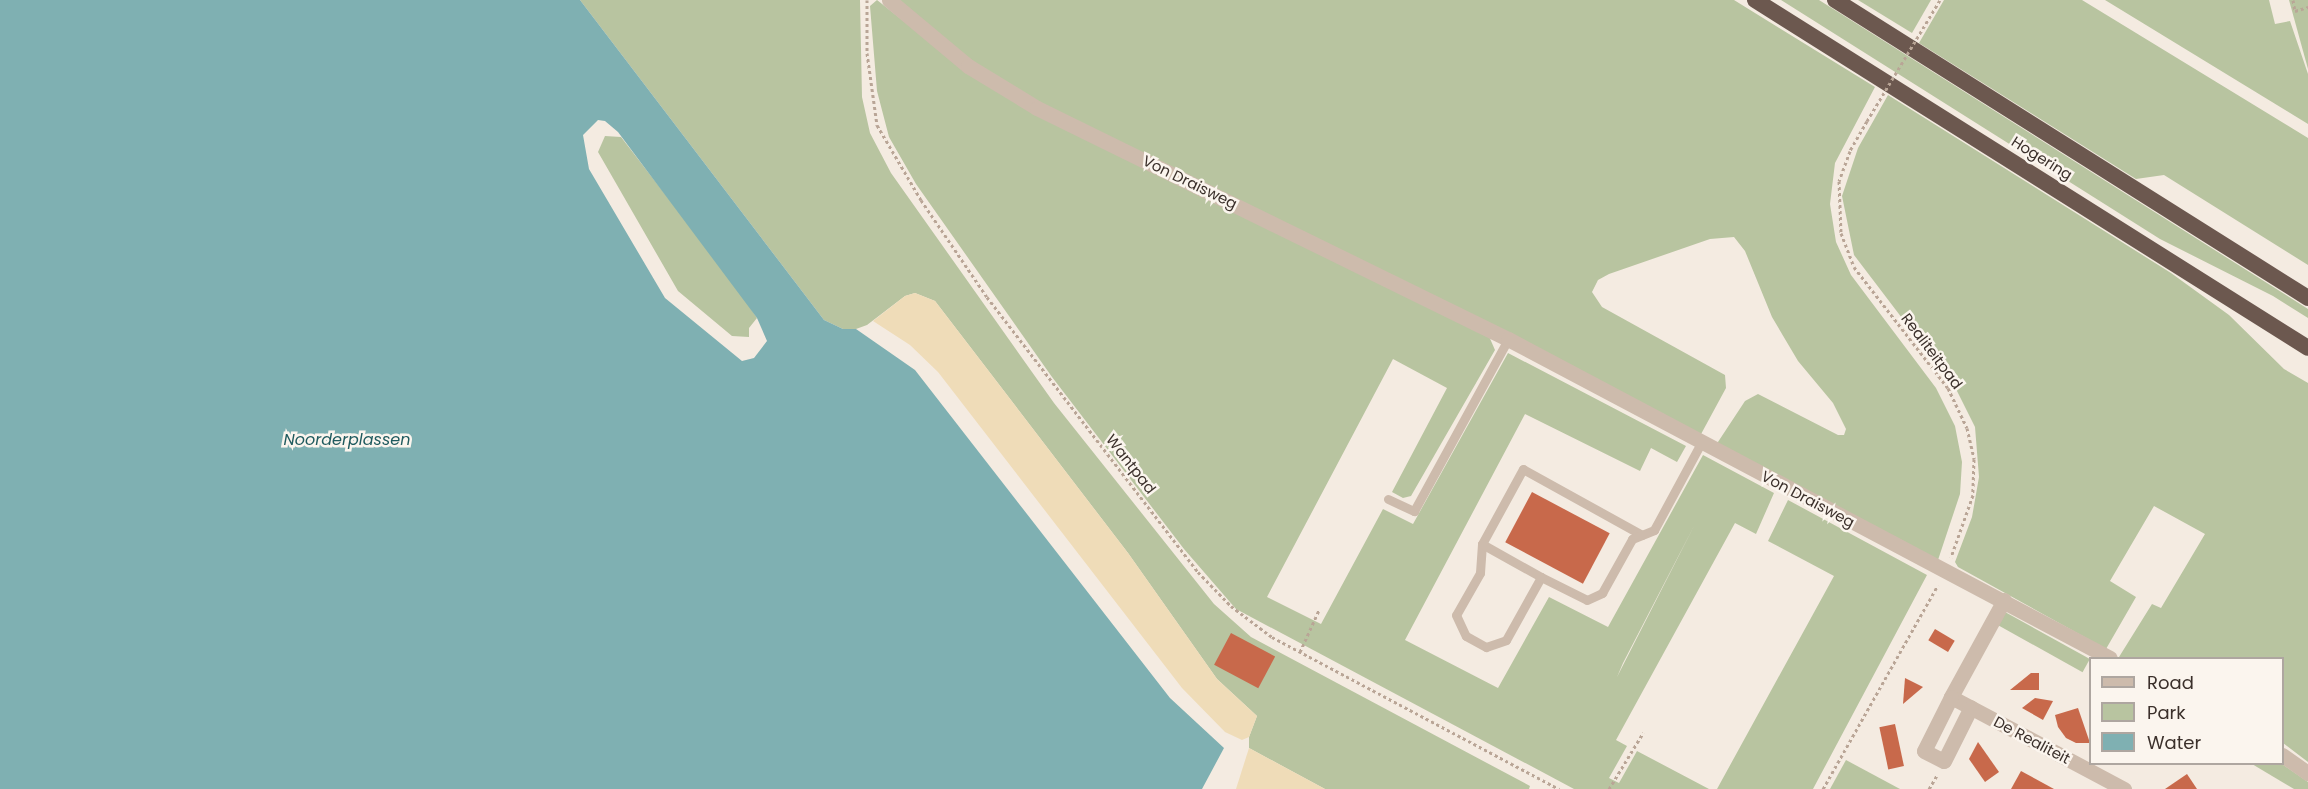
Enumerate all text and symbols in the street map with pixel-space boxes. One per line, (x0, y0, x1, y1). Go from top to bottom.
street label: Hogering (2008, 132, 2076, 184)
street label: Von Draisweg (1140, 151, 1240, 213)
street label: Realiteitpad (1898, 310, 1966, 392)
water label: Noorderplassen (284, 430, 410, 450)
street label: Wantpad (1102, 431, 1160, 497)
street label: Von Draisweg (1758, 467, 1858, 531)
legend (2089, 657, 2284, 765)
text: Road (2147, 670, 2194, 695)
text: Park (2147, 700, 2186, 725)
street label: De Realiteit (1991, 712, 2073, 768)
text: Water (2147, 730, 2201, 755)

